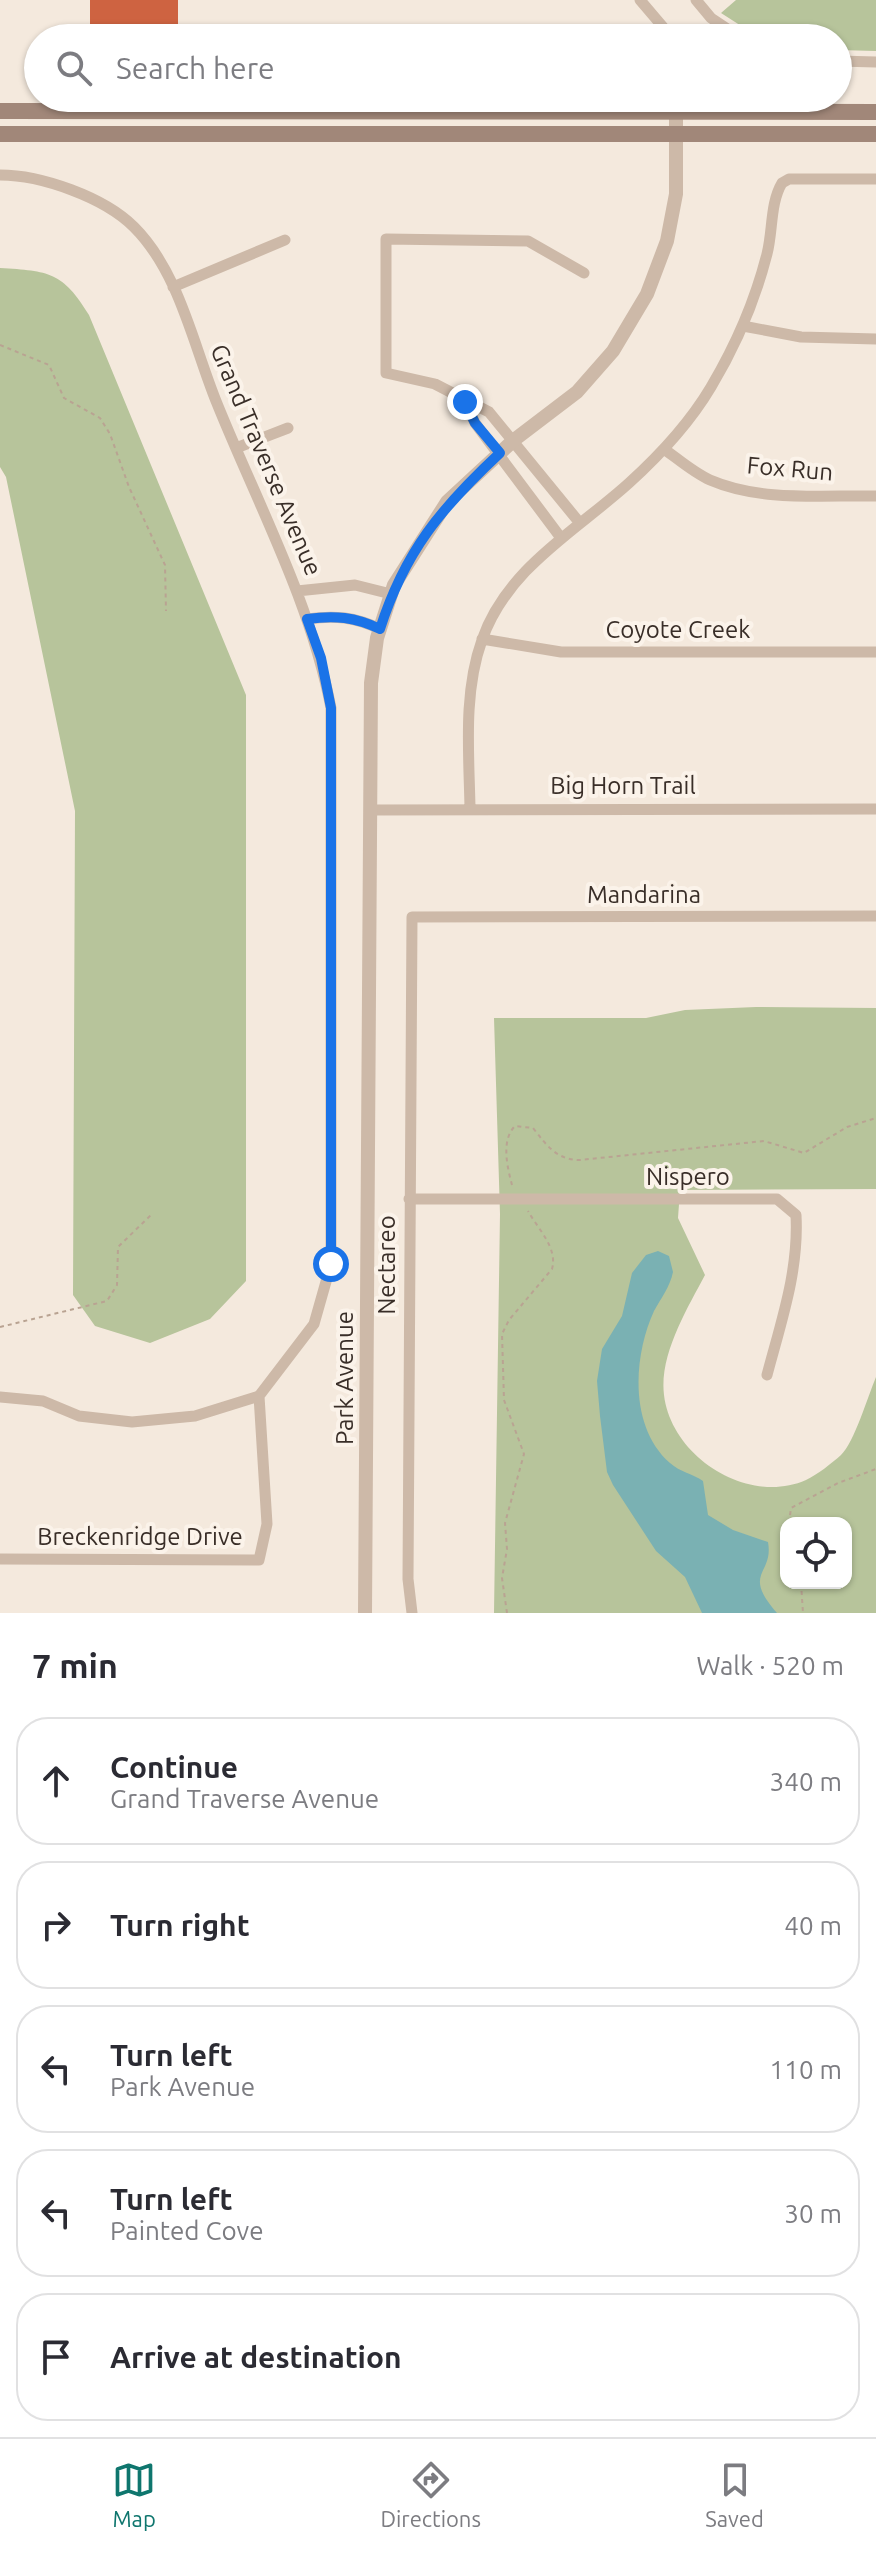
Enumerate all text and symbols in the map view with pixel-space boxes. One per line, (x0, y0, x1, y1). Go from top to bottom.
search box (24, 24, 852, 112)
icon: search (52, 46, 96, 90)
text: Search here (116, 51, 275, 85)
street label: Grand Traverse Avenue (205, 340, 327, 579)
route end (447, 384, 483, 420)
street label: Fox Run (746, 451, 834, 486)
street label: Coyote Creek (606, 616, 750, 643)
street label: Big Horn Trail (550, 772, 696, 799)
street label: Mandarina (587, 881, 701, 908)
street label: Nispero (646, 1163, 730, 1190)
street label: Nectareo (373, 1215, 400, 1315)
route start (313, 1246, 349, 1282)
street label: Park Avenue (331, 1311, 358, 1445)
map controls (780, 1517, 852, 1589)
button: locate (780, 1517, 852, 1589)
street label: Breckenridge Drive (37, 1523, 243, 1550)
text: 7 min (32, 1646, 118, 1684)
text: Walk · 520 m (696, 1651, 844, 1680)
text: Continue (110, 1750, 238, 1784)
icon: ahead (34, 1759, 78, 1803)
text: 340 m (770, 1767, 842, 1796)
text: Grand Traverse Avenue (110, 1784, 379, 1813)
icon: right (34, 1903, 78, 1947)
text: Turn right (110, 1908, 250, 1942)
text: 40 m (784, 1911, 842, 1940)
text: Turn left (110, 2038, 232, 2072)
icon: left (34, 2047, 78, 2091)
text: 110 m (770, 2055, 842, 2084)
text: Park Avenue (110, 2072, 255, 2101)
text: Turn left (110, 2182, 232, 2216)
icon: left (34, 2191, 78, 2235)
text: 30 m (784, 2199, 842, 2228)
text: Painted Cove (110, 2216, 264, 2245)
icon: arrive (34, 2335, 78, 2379)
text: Arrive at destination (110, 2340, 402, 2374)
tab: Map (112, 2458, 156, 2531)
tab: Directions (380, 2458, 481, 2531)
tab: Saved (705, 2458, 764, 2531)

